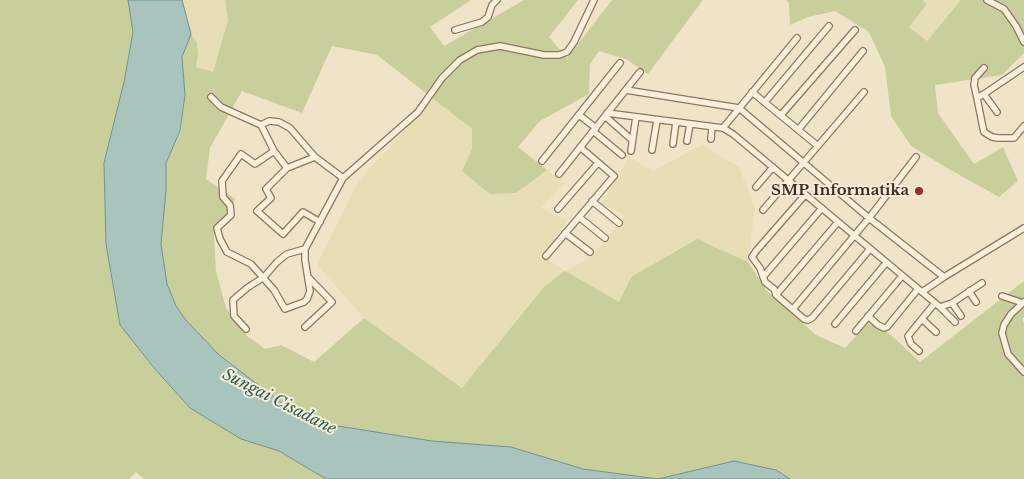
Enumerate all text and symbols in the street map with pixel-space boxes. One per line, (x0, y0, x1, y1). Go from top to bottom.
place label: SMP Informatika (771, 182, 909, 200)
marker: SMP Informatika (913, 185, 925, 197)
water label: Sungai Cisadane (219, 365, 339, 439)

